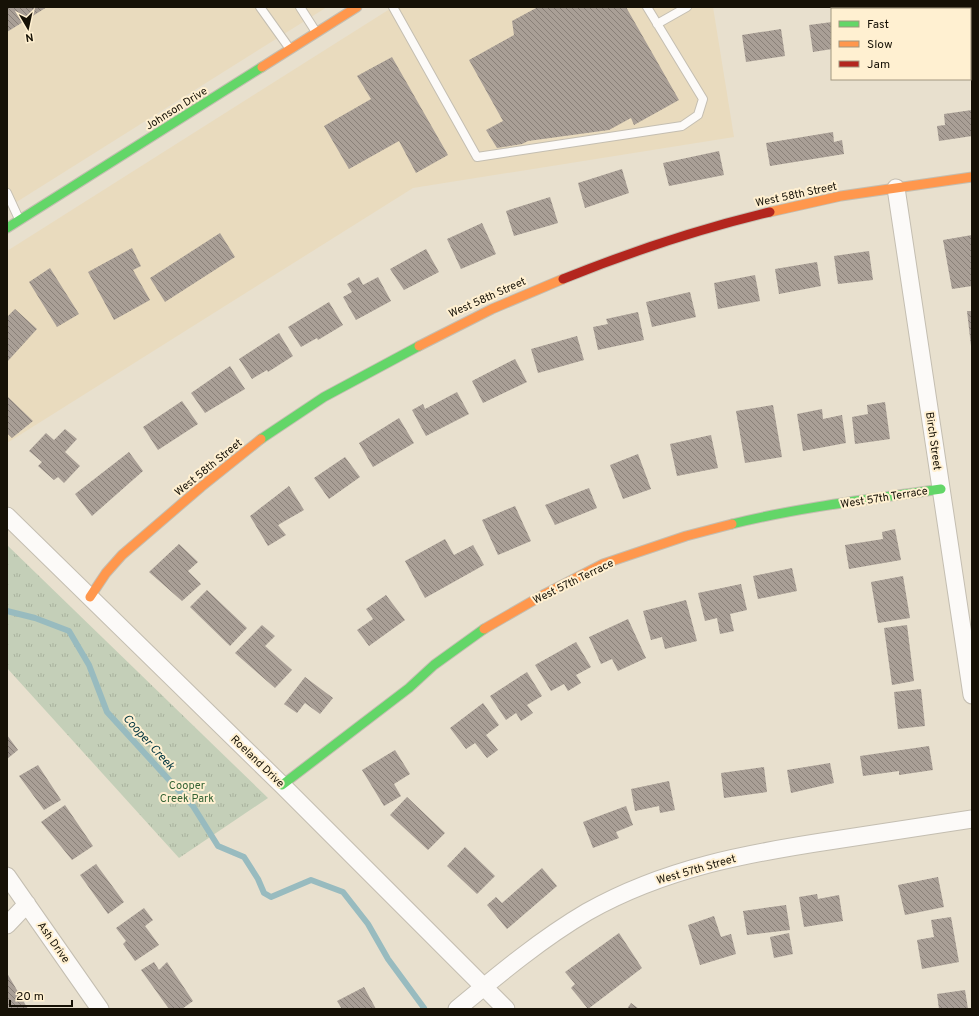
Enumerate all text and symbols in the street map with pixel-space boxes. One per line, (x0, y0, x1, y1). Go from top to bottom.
north arrow (8, 8, 48, 48)
legend (831, 8, 971, 80)
text: Fast (867, 17, 889, 33)
text: N (24, 29, 34, 44)
text: Slow (867, 37, 893, 53)
text: Jam (867, 57, 890, 73)
street label: Johnson Drive (143, 84, 210, 134)
street label: West 58th Street (754, 180, 838, 210)
street label: West 58th Street (447, 275, 528, 321)
street label: Birch Street (922, 411, 944, 471)
street label: West 58th Street (172, 436, 245, 499)
street label: West 57th Terrace (839, 484, 929, 512)
street label: West 57th Terrace (531, 556, 616, 608)
water label: Cooper Creek (119, 711, 178, 775)
street label: Roeland Drive (228, 733, 287, 791)
park label: Cooper Creek Park (160, 779, 214, 806)
street label: West 57th Street (655, 852, 738, 888)
street label: Ash Drive (34, 919, 73, 966)
scale bar (10, 982, 72, 1008)
text: 20 m (16, 989, 44, 1005)

